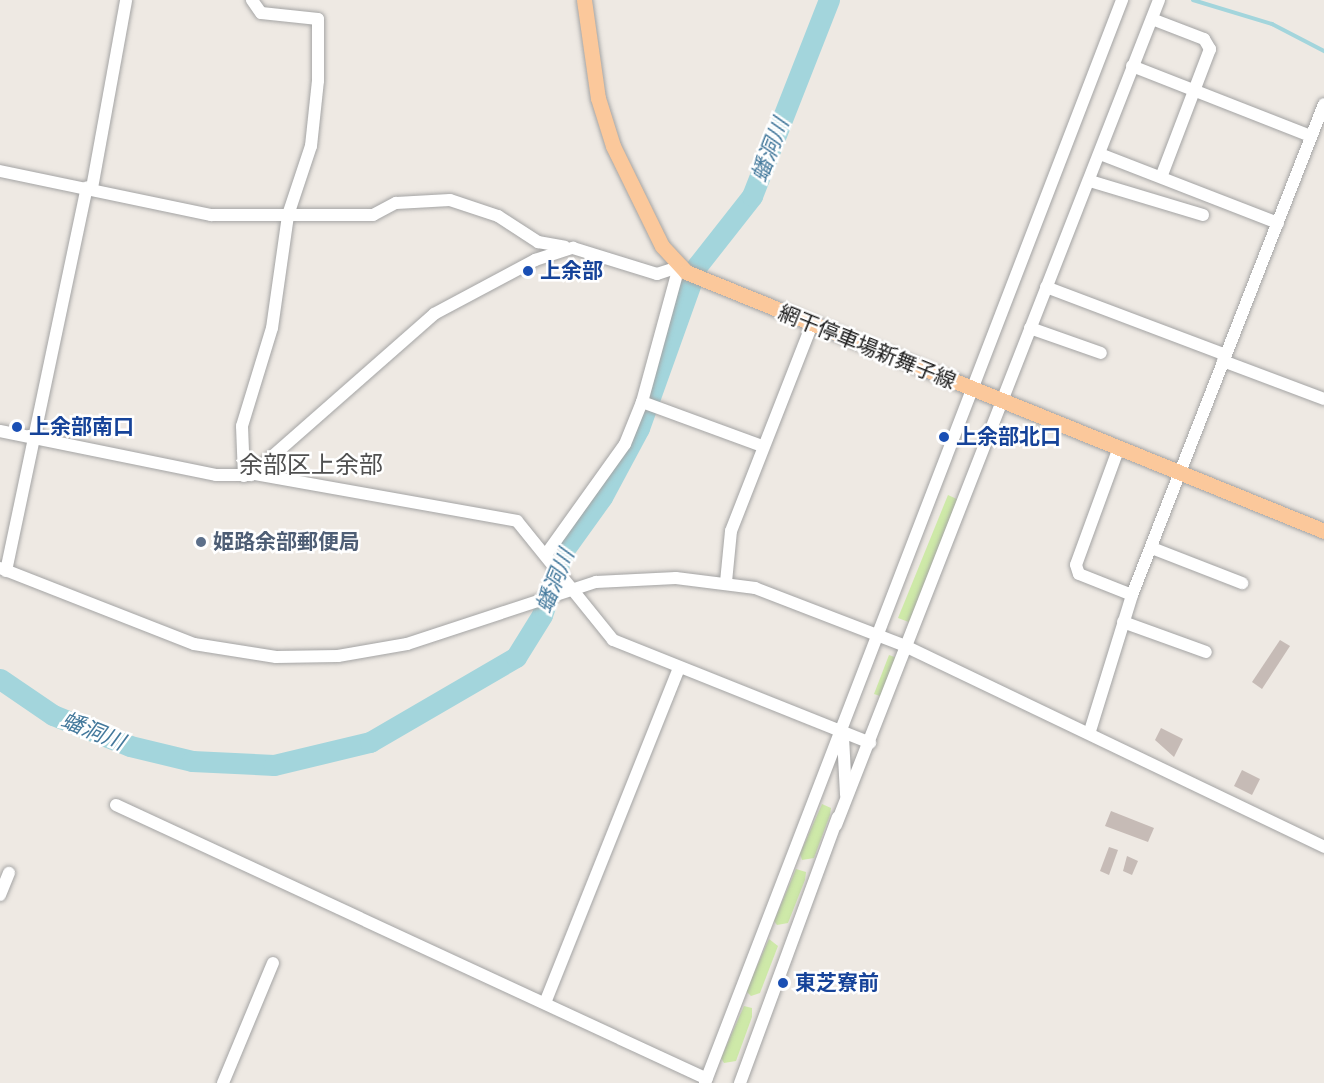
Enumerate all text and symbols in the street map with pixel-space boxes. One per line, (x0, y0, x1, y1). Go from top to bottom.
water label: 蟠洞川 (746, 114, 794, 186)
place label: 上余部 (540, 258, 603, 284)
marker: 上余部 (521, 264, 535, 278)
street label: 網干停車場新舞子線 (775, 300, 959, 394)
place label: 上余部南口 (29, 414, 134, 440)
marker: 上余部南口 (10, 420, 24, 434)
place label: 上余部北口 (956, 424, 1061, 450)
marker: 上余部北口 (937, 430, 951, 444)
district label: 余部区上余部 (239, 451, 383, 479)
place label: 姫路余部郵便局 (213, 529, 360, 555)
marker: 姫路余部郵便局 (194, 535, 208, 549)
water label: 蟠洞川 (530, 545, 580, 617)
water label: 蟠洞川 (57, 706, 129, 756)
place label: 東芝寮前 (795, 970, 879, 996)
marker: 東芝寮前 (776, 976, 790, 990)

